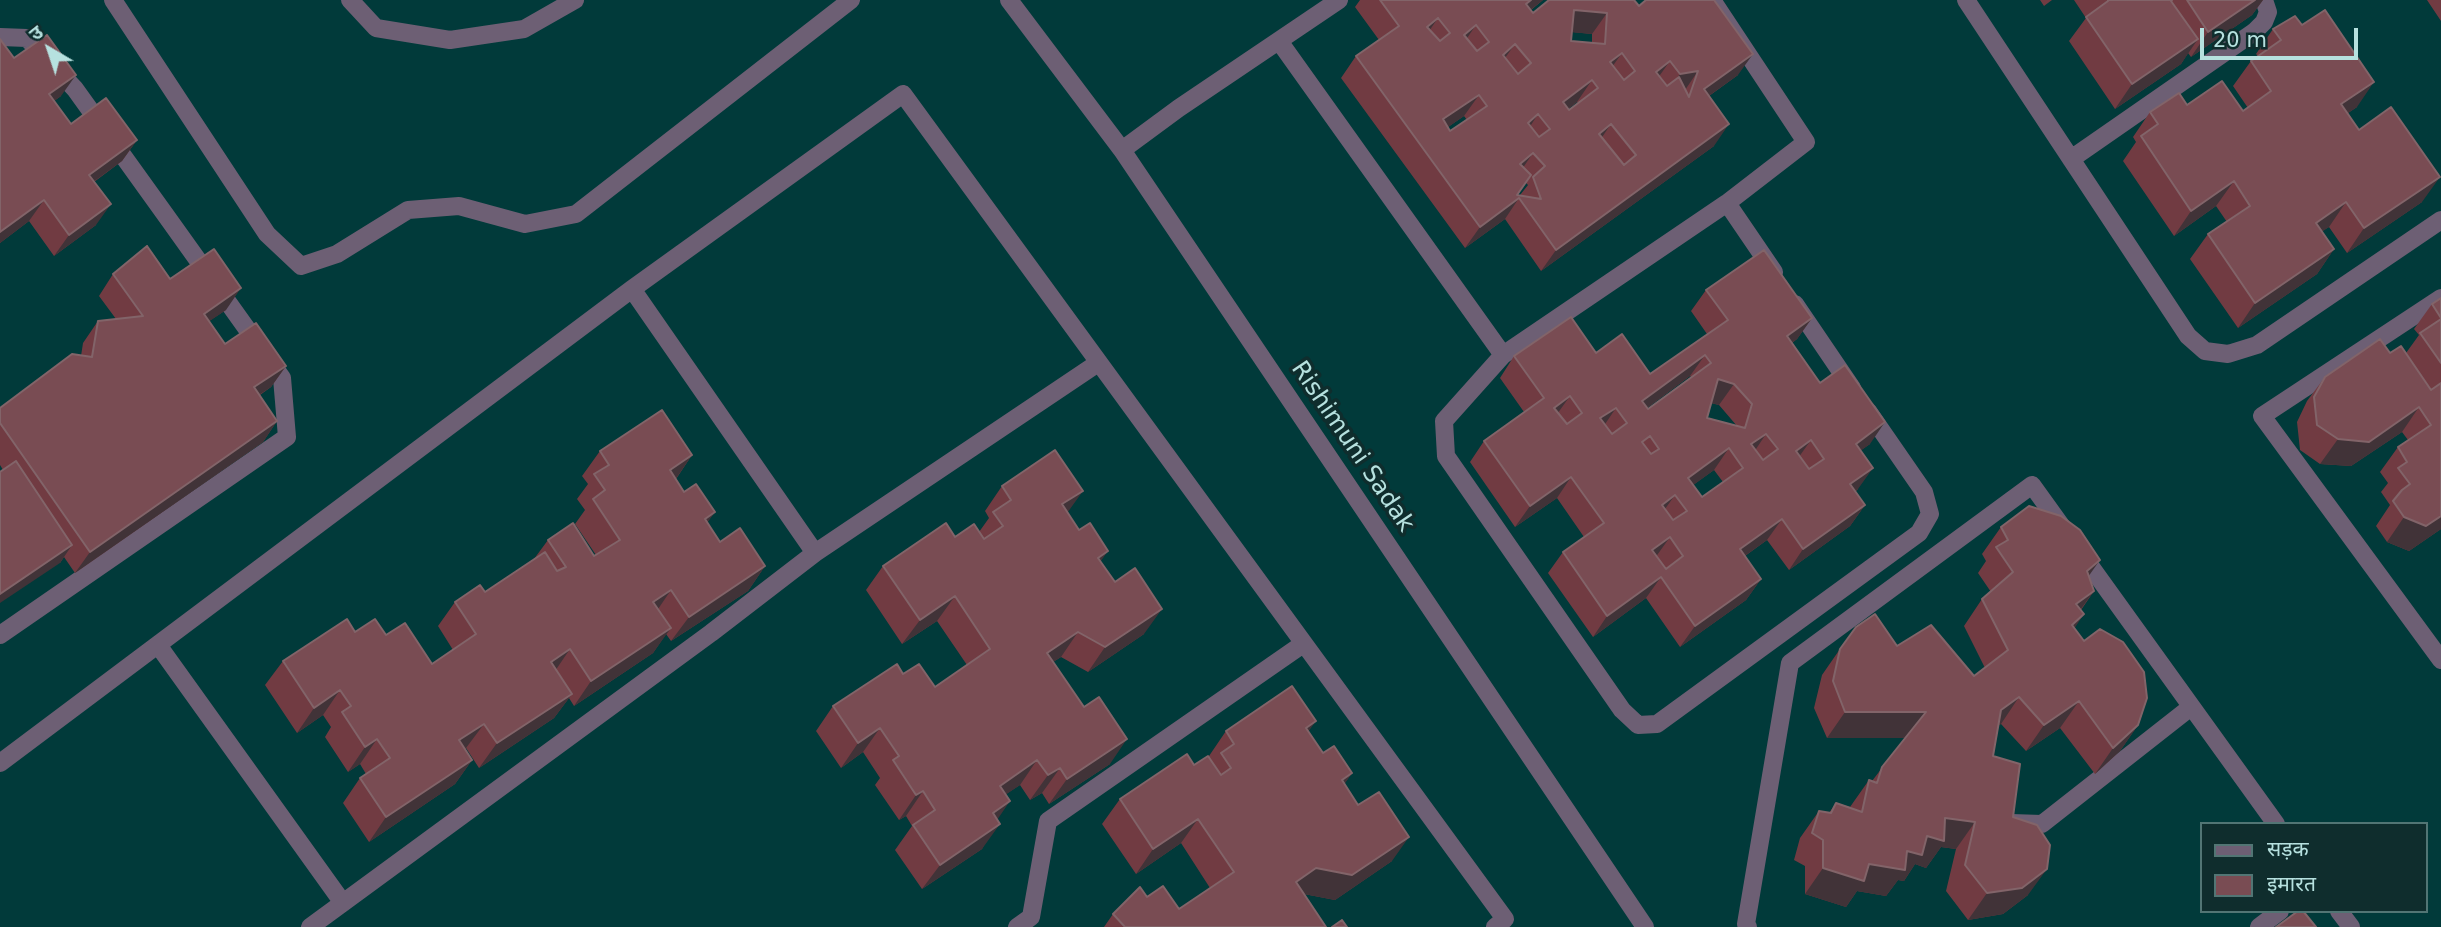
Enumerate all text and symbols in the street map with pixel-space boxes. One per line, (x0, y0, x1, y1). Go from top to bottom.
north arrow (14, 14, 84, 84)
scale bar (2203, 14, 2360, 58)
text: उ (25, 21, 47, 45)
text: 20 m (2213, 28, 2267, 52)
street label: Rishimuni Sadak (1284, 356, 1420, 538)
legend (2200, 822, 2427, 913)
text: सड़क (2267, 837, 2309, 861)
text: इमारत (2267, 872, 2316, 896)

